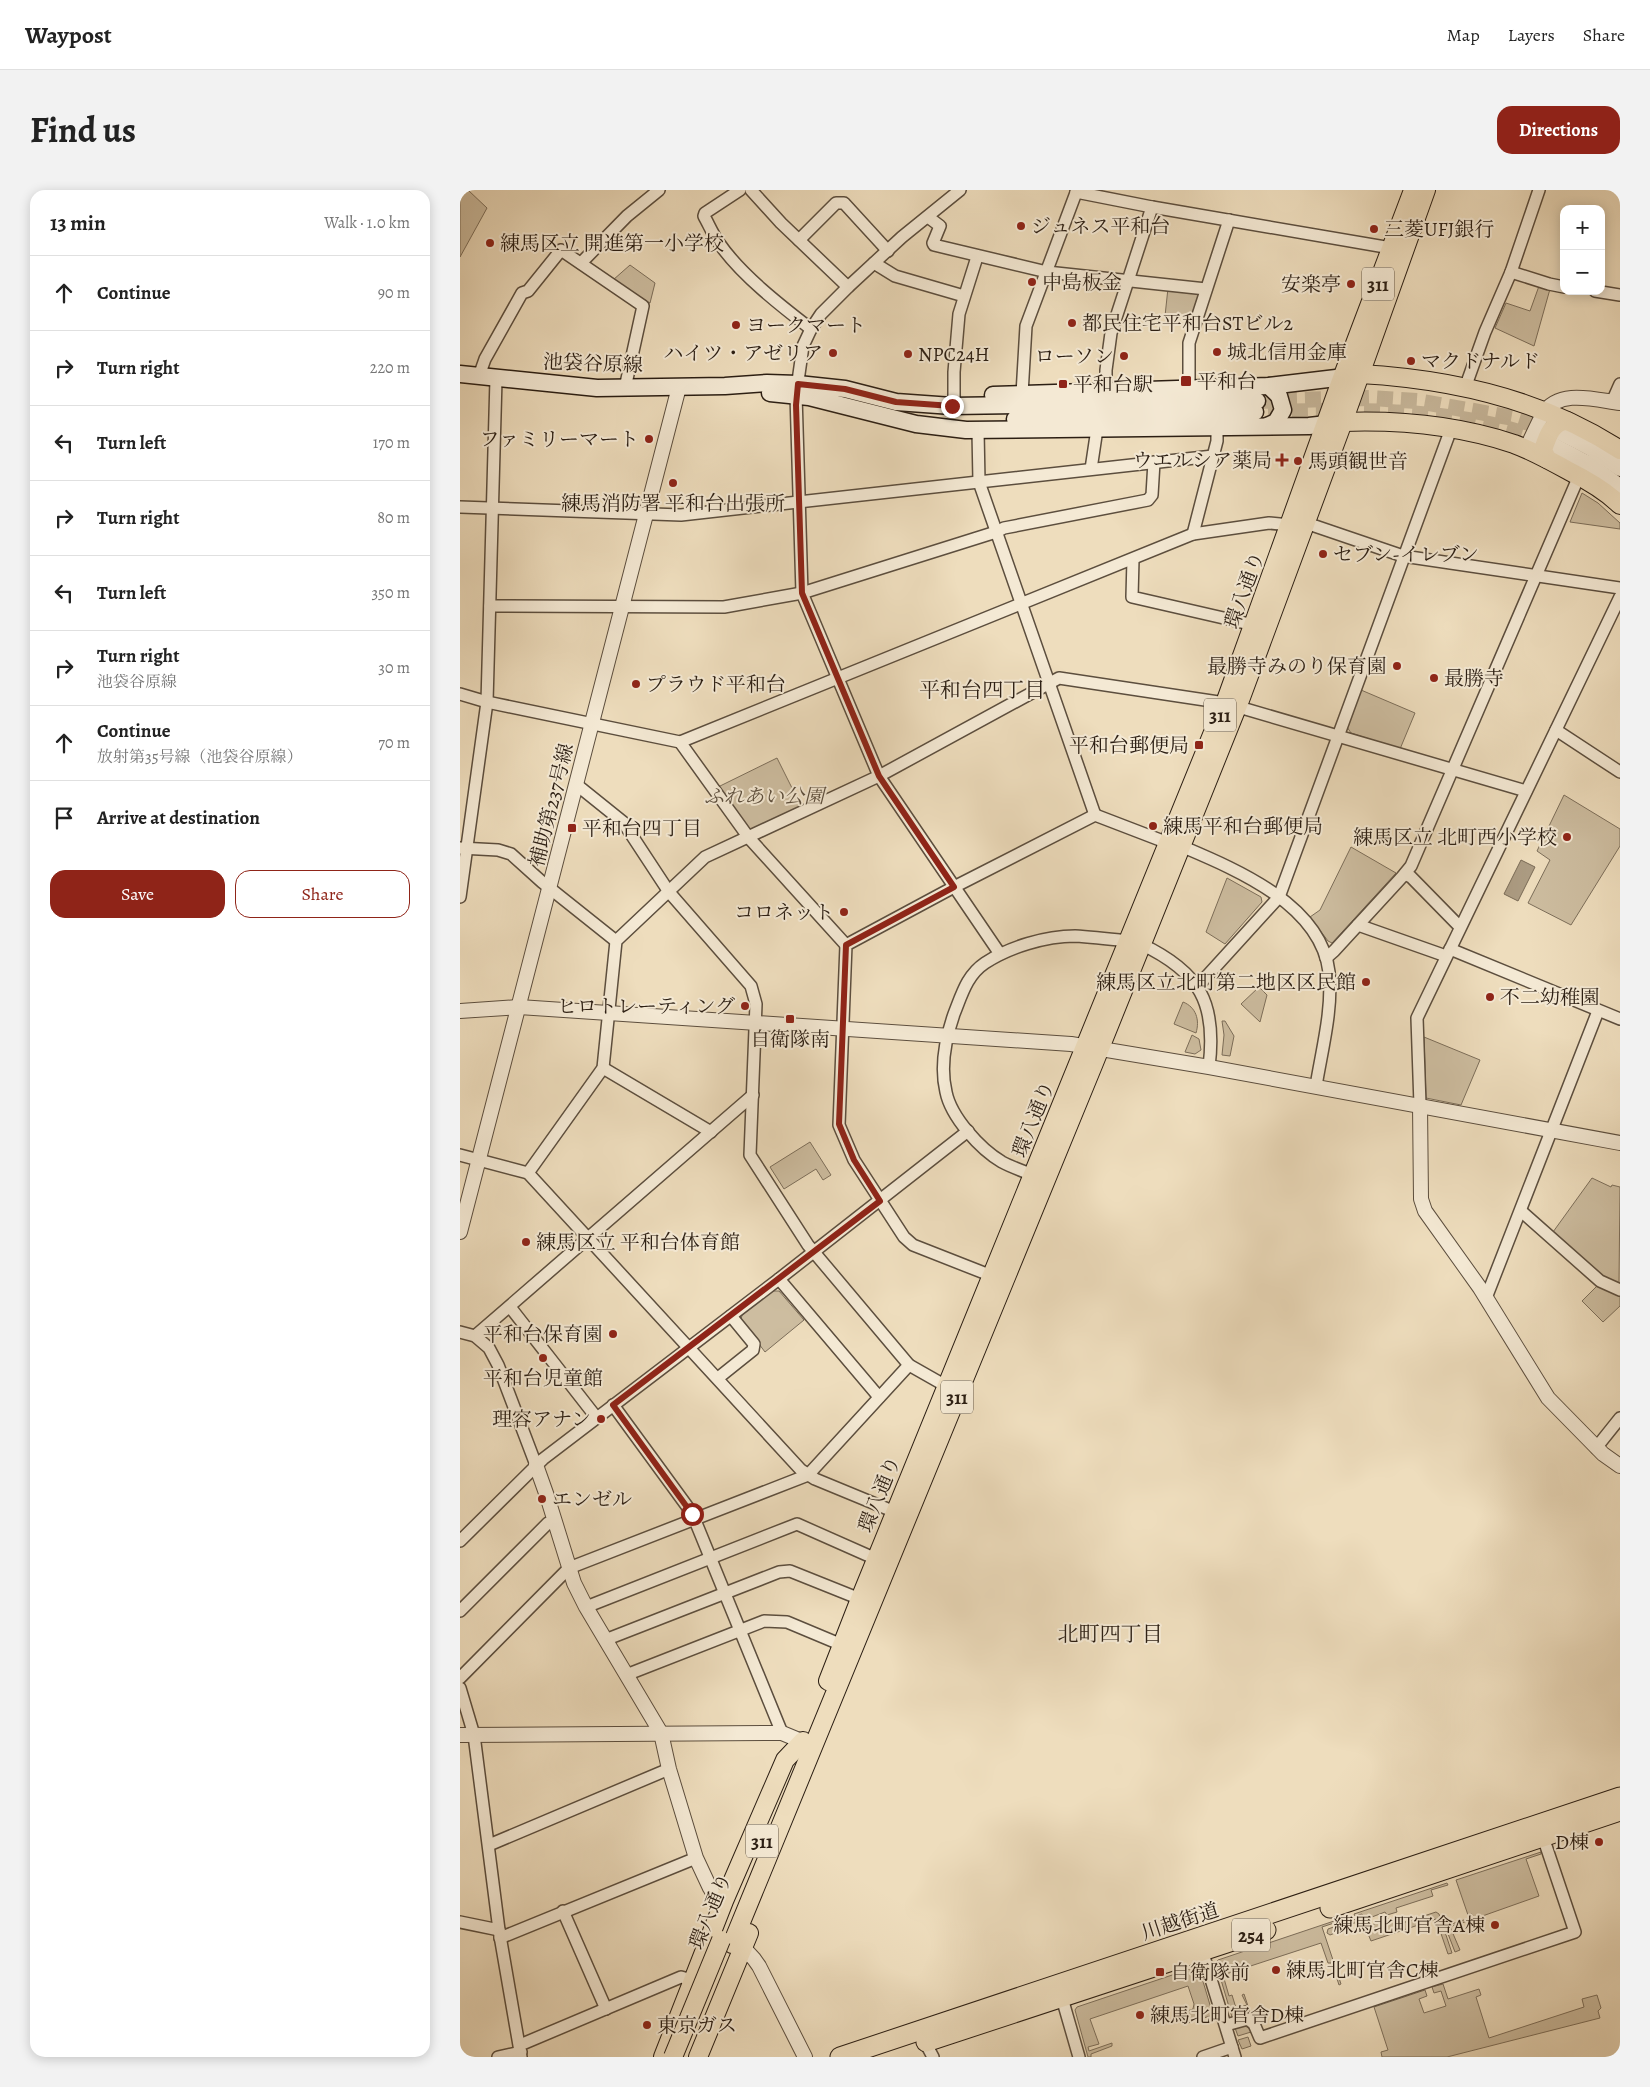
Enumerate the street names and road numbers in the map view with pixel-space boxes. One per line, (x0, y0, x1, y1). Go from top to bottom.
road number: 311 (1362, 268, 1394, 300)
street label: 池袋谷原線 (543, 348, 643, 379)
street label: 環八通り (1218, 548, 1271, 632)
road number: 311 (1204, 698, 1236, 732)
street label: 補助第237号線 (523, 741, 580, 870)
street label: 環八通り (1006, 1077, 1061, 1161)
road number: 311 (941, 1380, 973, 1414)
street label: 環八通り (852, 1452, 907, 1536)
road number: 311 (746, 1824, 778, 1858)
street label: 環八通り (683, 1869, 738, 1953)
street label: 川越街道 (1138, 1896, 1222, 1947)
road number: 254 (1232, 1918, 1270, 1952)

